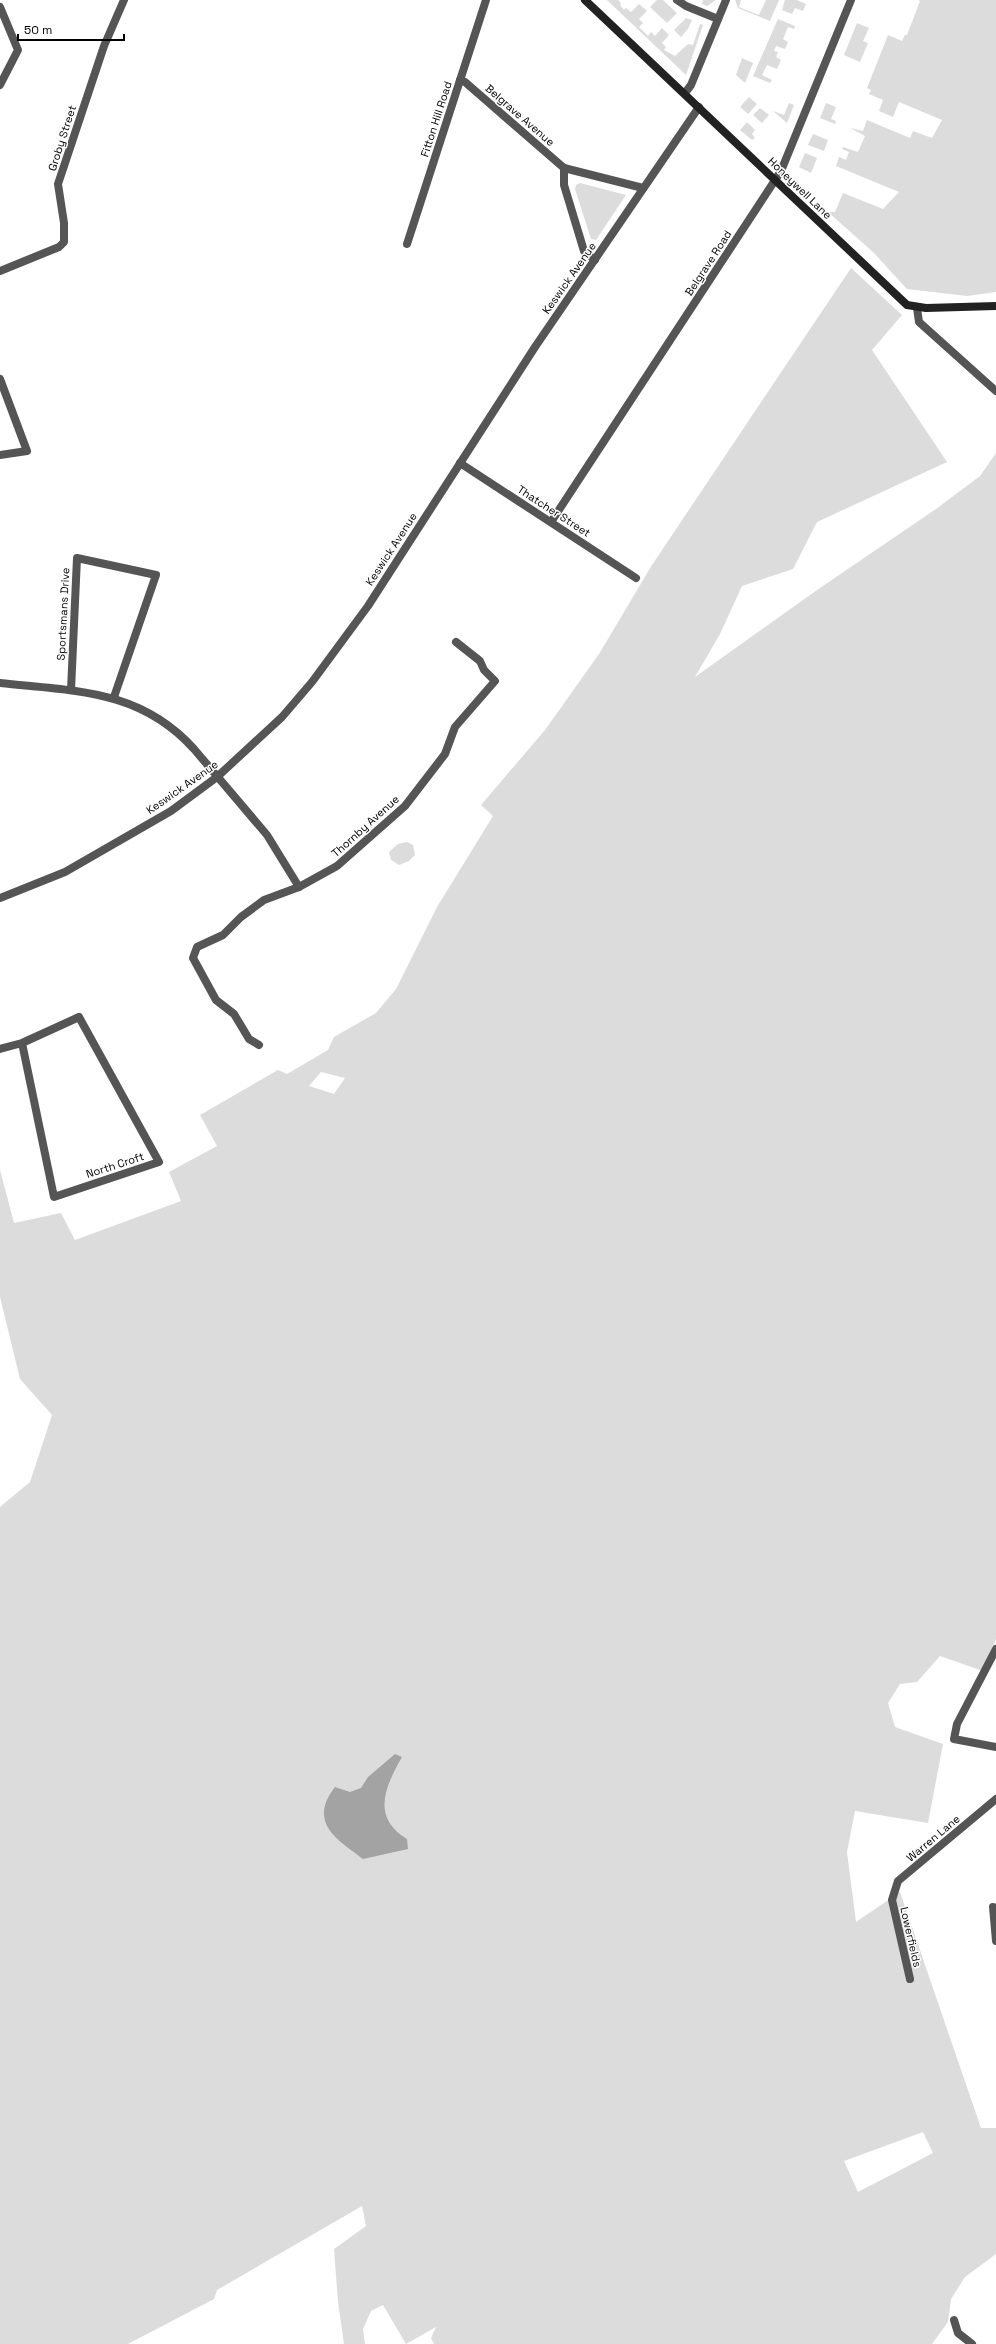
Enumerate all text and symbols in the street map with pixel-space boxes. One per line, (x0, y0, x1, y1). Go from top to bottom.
scale bar (18, 16, 124, 42)
text: 50 m (24, 22, 52, 38)
street label: Fitton Hill Road (417, 79, 455, 159)
street label: Belgrave Avenue (482, 81, 558, 149)
street label: Groby Street (45, 103, 79, 173)
street label: Honeywell Lane (765, 154, 835, 222)
street label: Belgrave Road (682, 227, 734, 299)
street label: Keswick Avenue (539, 239, 599, 317)
street label: Thatcher Street (515, 482, 593, 540)
street label: Keswick Avenue (362, 510, 420, 588)
street label: Sportsmans Drive (54, 567, 72, 661)
street label: Keswick Avenue (143, 757, 221, 817)
street label: Thornby Avenue (328, 792, 402, 860)
street label: North Croft (84, 1149, 146, 1181)
street label: Warren Lane (903, 1812, 963, 1864)
street label: Lowerfields (897, 1906, 925, 1969)

